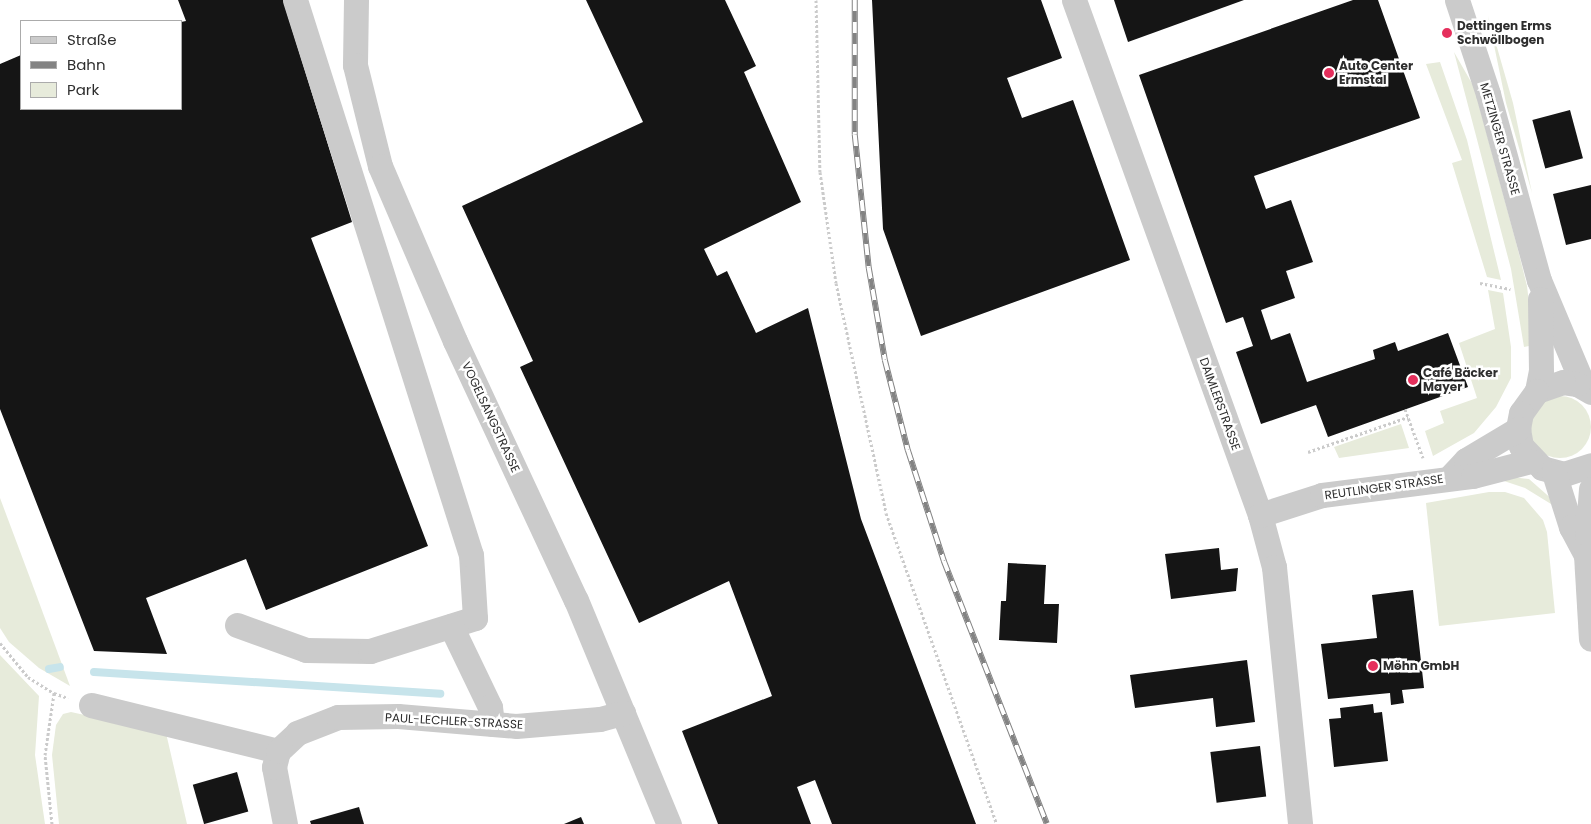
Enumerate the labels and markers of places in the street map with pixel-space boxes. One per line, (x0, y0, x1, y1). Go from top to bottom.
place label: Dettingen Erms Schwöllbogen (1457, 19, 1552, 47)
marker: Dettingen Erms Schwöllbogen (1441, 27, 1453, 39)
place label: Auto Center Ermstal (1339, 59, 1413, 87)
marker: Auto Center Ermstal (1323, 67, 1335, 79)
place label: Café Bäcker Mayer (1423, 366, 1498, 394)
marker: Café Bäcker Mayer (1407, 374, 1419, 386)
place label: Möhn GmbH (1383, 659, 1459, 673)
marker: Möhn GmbH (1367, 660, 1379, 672)

